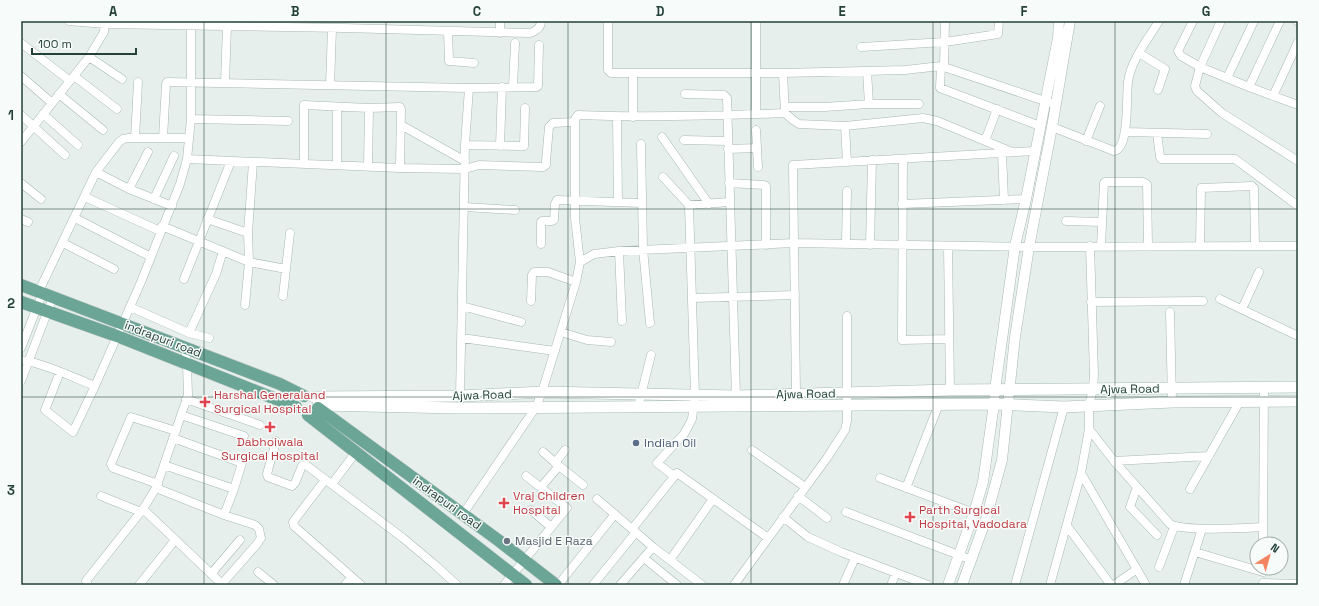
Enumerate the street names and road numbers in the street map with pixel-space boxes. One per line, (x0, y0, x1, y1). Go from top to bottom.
street label: indrapuri road (122, 317, 204, 361)
street label: Ajwa Road (1100, 380, 1160, 398)
street label: Ajwa Road (776, 385, 836, 403)
street label: Ajwa Road (452, 386, 512, 404)
street label: indrapuri road (410, 473, 484, 533)

